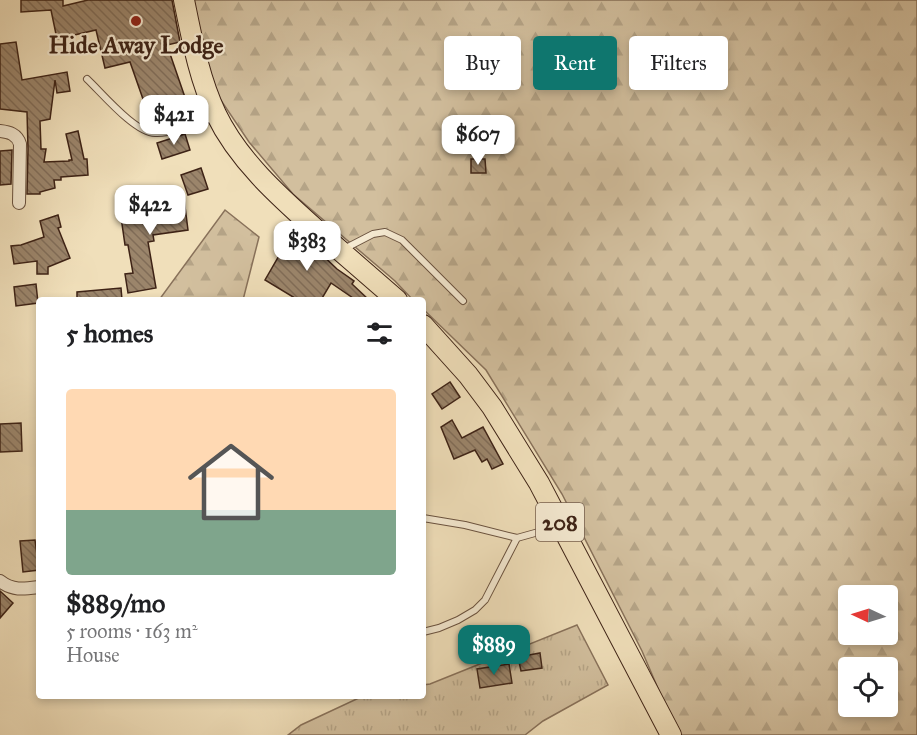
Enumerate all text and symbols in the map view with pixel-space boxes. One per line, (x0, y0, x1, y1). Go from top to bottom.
marker: Hide Away Lodge (129, 14, 143, 28)
place label: Hide Away Lodge (48, 30, 224, 60)
chip: Buy (444, 36, 521, 90)
chip: Rent (533, 36, 617, 90)
chip: Filters (629, 36, 728, 90)
pin: $421 (138, 95, 210, 146)
text: $421 (154, 102, 194, 126)
pin: $607 (442, 115, 514, 166)
text: $607 (456, 122, 500, 146)
pin: $422 (114, 185, 186, 236)
text: $422 (129, 192, 171, 216)
pin: $383 (271, 221, 343, 272)
text: $383 (288, 228, 326, 252)
text: 5 homes (66, 317, 153, 349)
icon: filters (363, 317, 396, 350)
icon: home (177, 428, 285, 536)
road number: 208 (536, 503, 584, 541)
north arrow (838, 585, 898, 645)
map controls (838, 585, 898, 717)
text: $889/mo (66, 587, 165, 619)
text: 5 rooms · 163 m² (66, 619, 198, 643)
pin: $889 (458, 625, 530, 676)
text: $889 (472, 632, 516, 656)
text: House (66, 643, 120, 667)
button: locate (838, 657, 898, 717)

